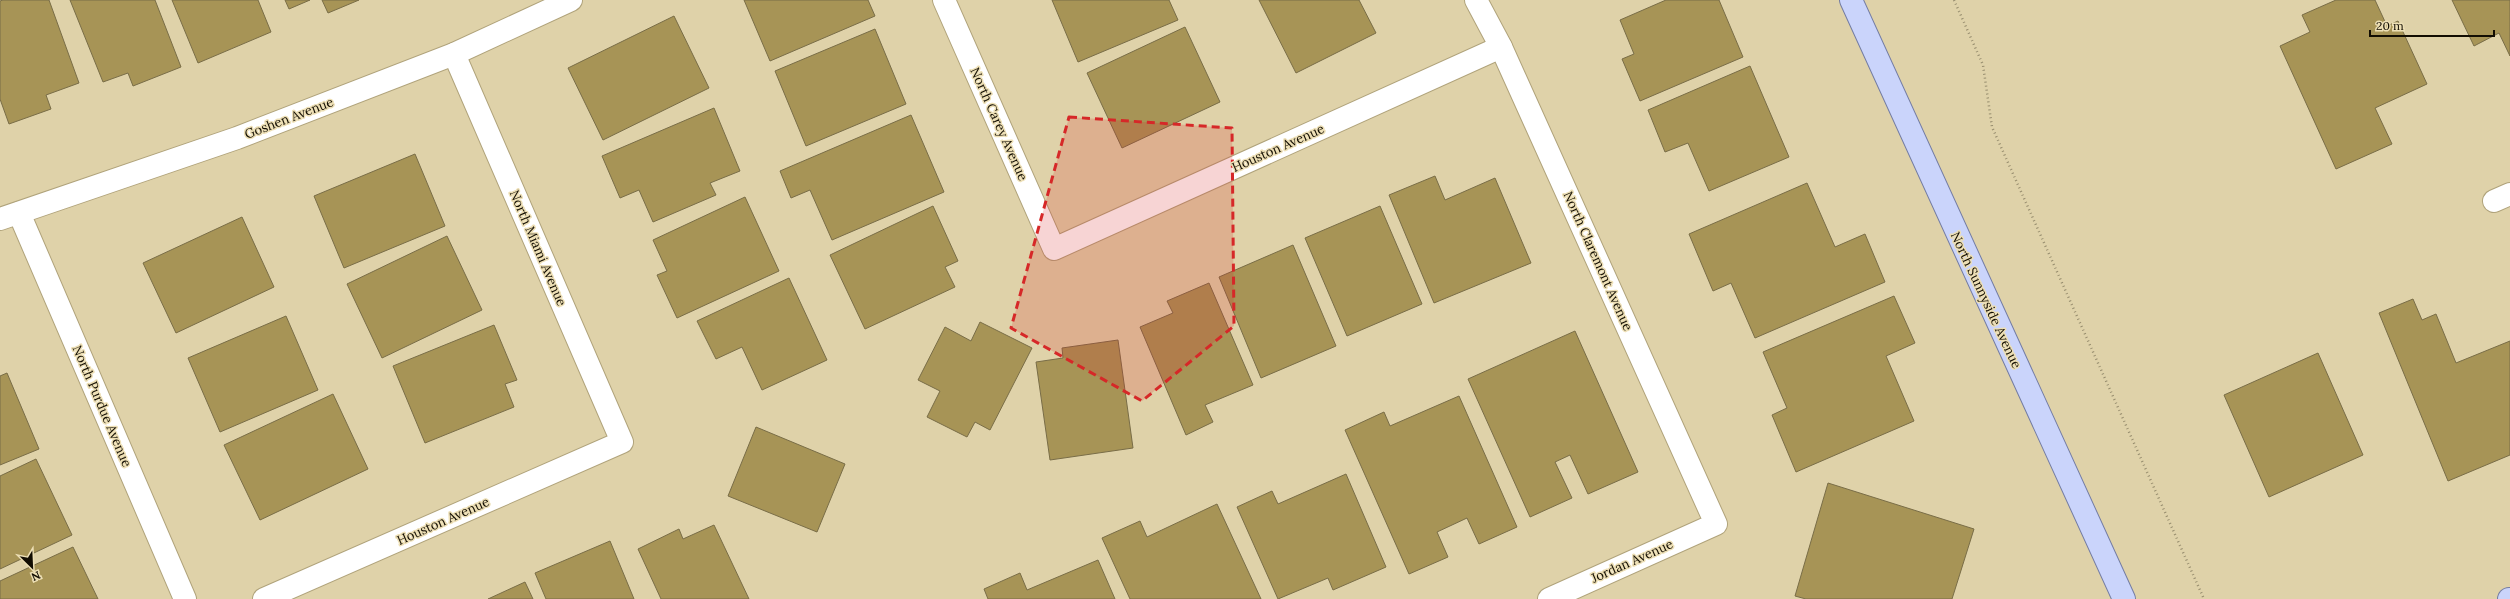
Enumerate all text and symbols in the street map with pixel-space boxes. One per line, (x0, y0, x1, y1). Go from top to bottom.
scale bar (2370, 12, 2494, 38)
text: 20 m (2376, 18, 2404, 33)
street label: North Carey Avenue (966, 65, 1032, 183)
street label: Goshen Avenue (242, 93, 336, 143)
street label: Houston Avenue (1229, 120, 1327, 176)
street label: North Miami Avenue (506, 187, 570, 309)
street label: North Claremont Avenue (1560, 189, 1636, 333)
street label: North Sunnyside Avenue (1947, 229, 2025, 371)
street label: North Purdue Avenue (69, 343, 135, 469)
street label: Houston Avenue (394, 493, 492, 549)
street label: Jordan Avenue (1588, 535, 1676, 587)
north arrow (12, 547, 52, 587)
text: N (29, 568, 43, 584)

